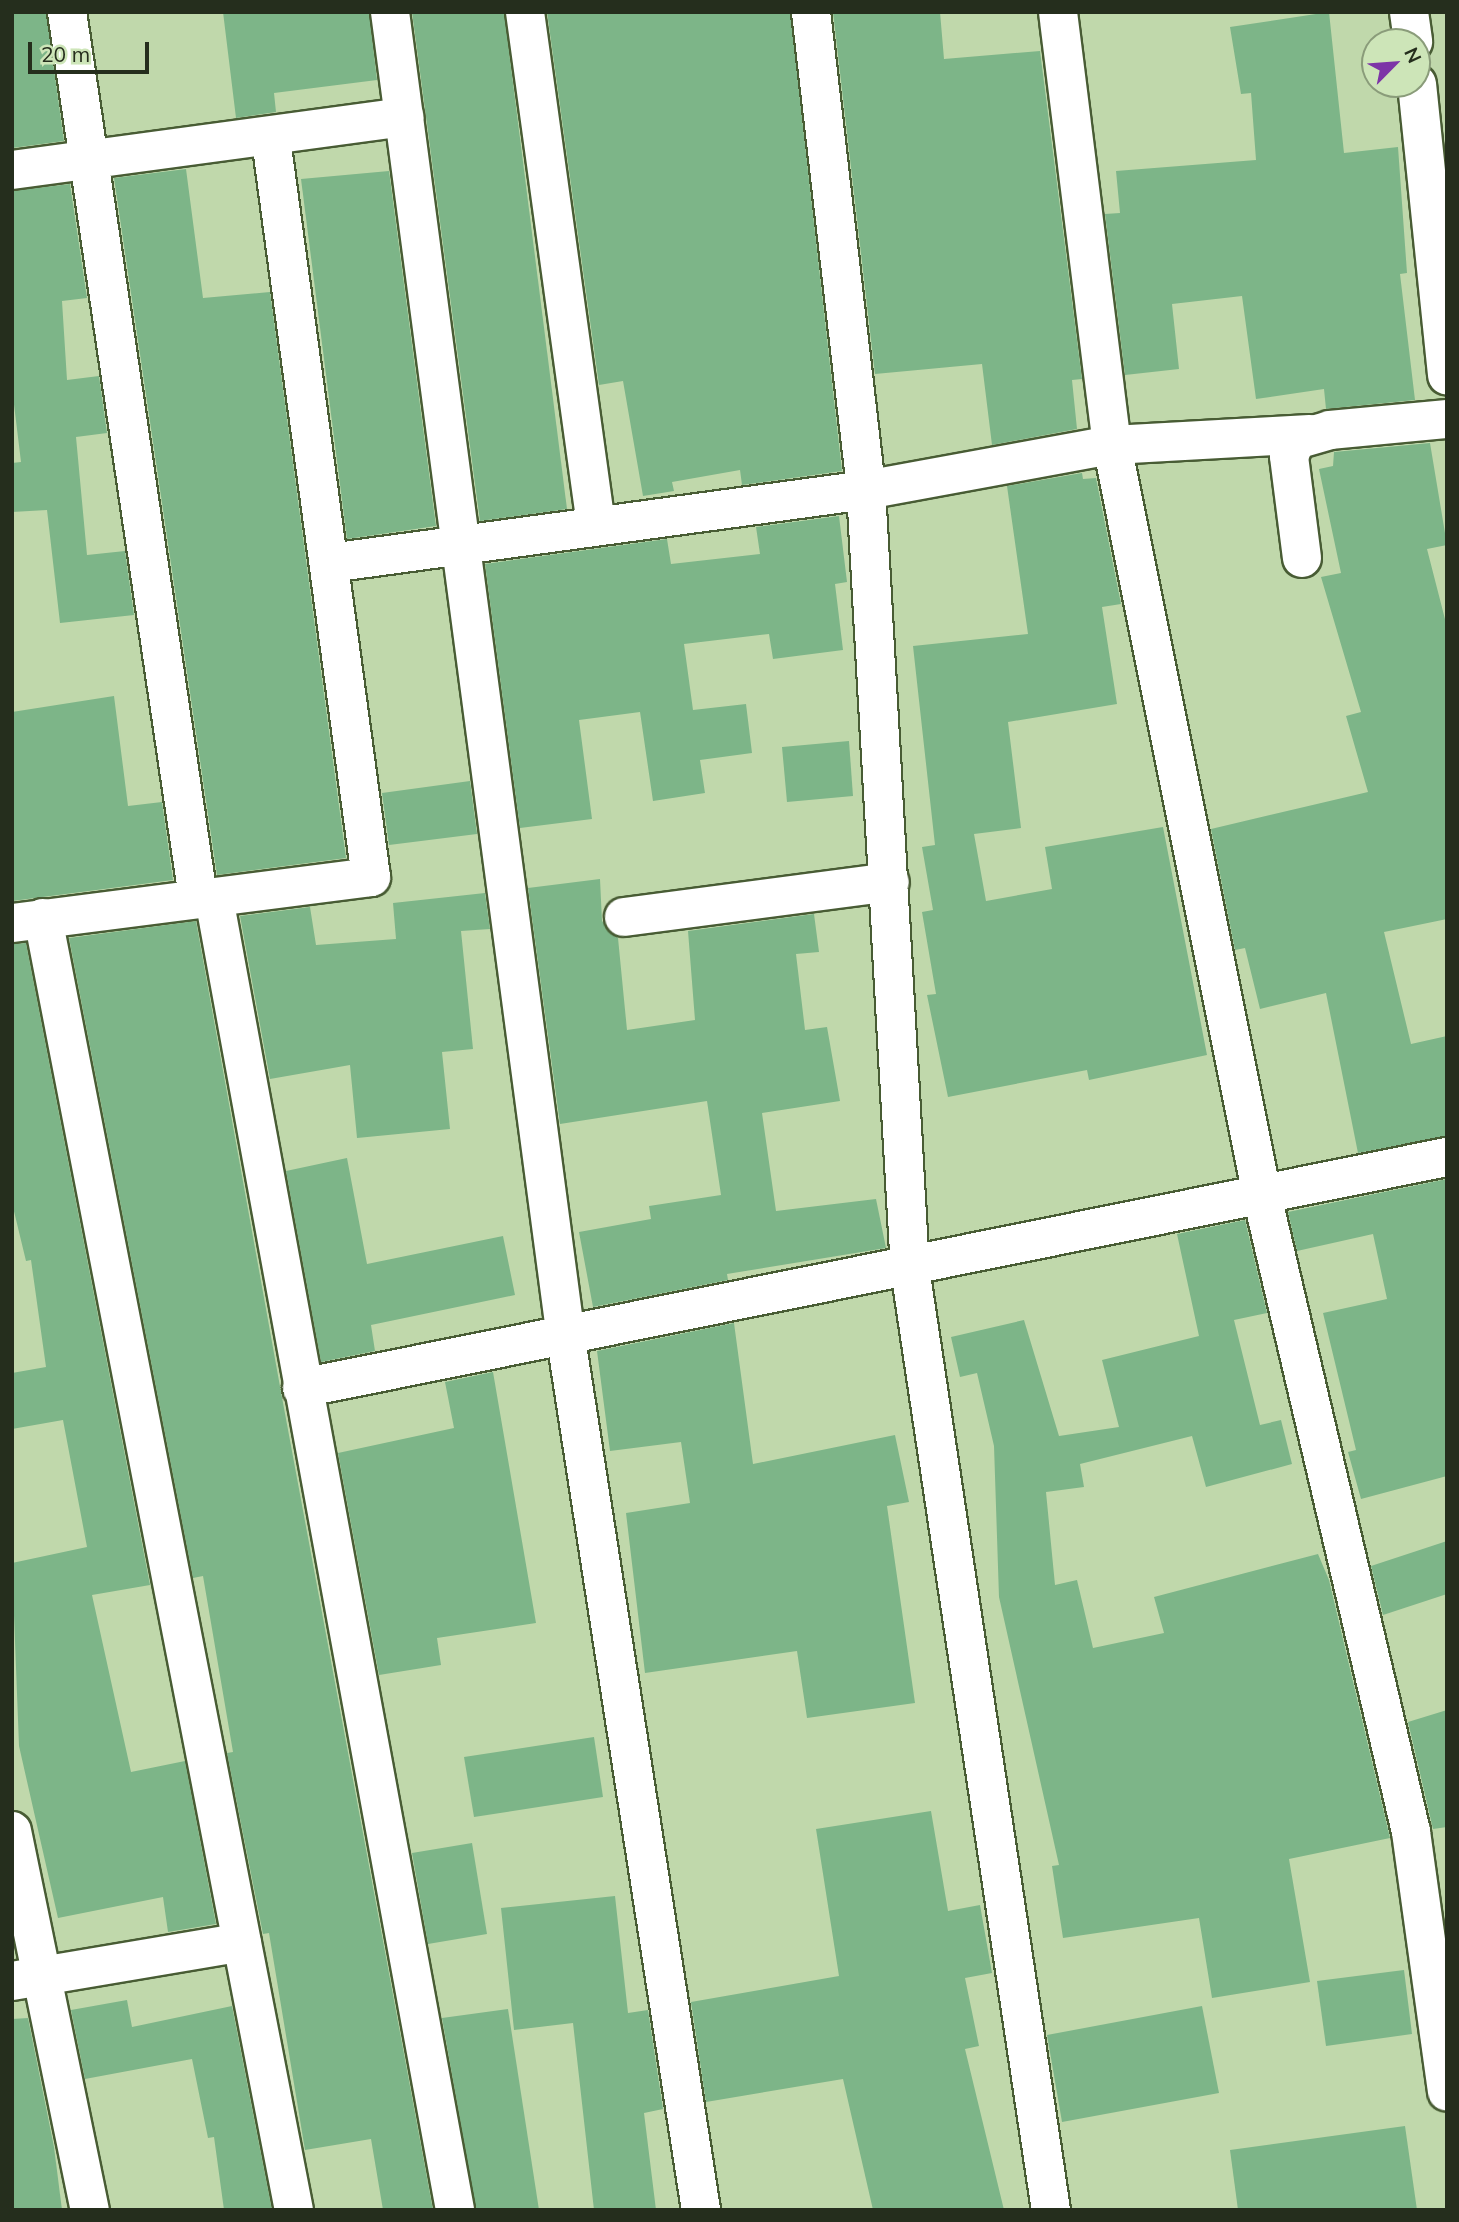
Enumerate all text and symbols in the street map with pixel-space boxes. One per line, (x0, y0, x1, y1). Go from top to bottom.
scale bar (32, 28, 152, 72)
north arrow (1361, 28, 1431, 98)
text: 20 m (41, 41, 90, 67)
text: N (1399, 43, 1427, 67)

